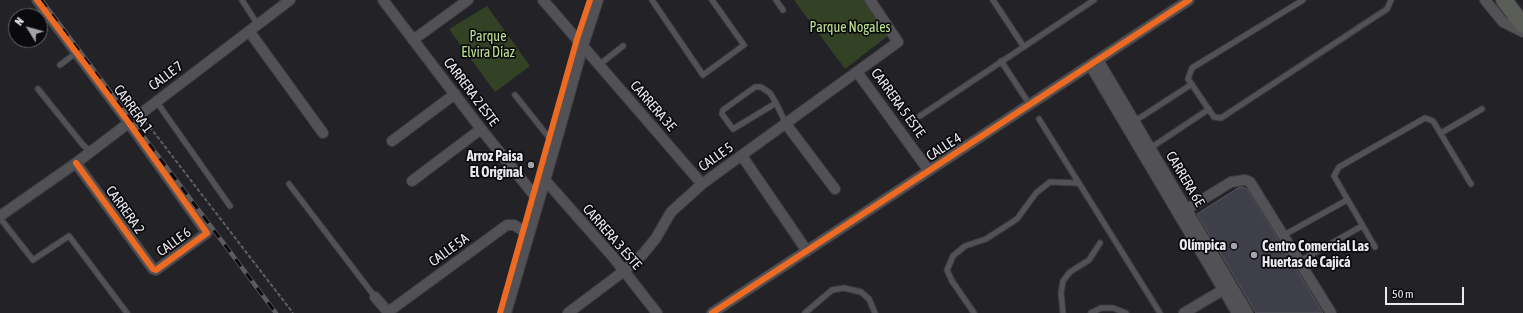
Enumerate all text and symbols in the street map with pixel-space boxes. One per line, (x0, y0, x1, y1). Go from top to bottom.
north arrow (8, 8, 48, 48)
text: N (12, 15, 26, 28)
park label: Parque Nogales (810, 20, 890, 36)
park label: Parque Elvira Díaz (461, 29, 515, 62)
street label: CARRERA 2 ESTE (440, 54, 502, 130)
street label: CALLE 7 (146, 58, 186, 94)
street label: CARRERA 5 ESTE (867, 65, 929, 141)
street label: CARRERA 3E (627, 77, 679, 135)
street label: CARRERA 1 (110, 82, 156, 136)
street label: CALLE 4 (923, 129, 965, 165)
street label: CALLE 5 (695, 139, 737, 175)
street label: CARRERA 6E (1162, 148, 1208, 210)
place label: Arroz Paisa El Original (467, 149, 523, 182)
marker: Arroz Paisa El Original (526, 160, 536, 170)
street label: CARRERA 2 (102, 183, 148, 237)
street label: CARRERA 3 ESTE (579, 201, 645, 273)
street label: CALLE 6 (154, 224, 194, 260)
street label: CALLE 5A (426, 230, 472, 270)
place label: Olímpica (1179, 238, 1226, 254)
place label: Centro Comercial Las Huertas de Cajicá (1262, 239, 1369, 272)
marker: Olímpica (1229, 241, 1239, 251)
marker: Centro Comercial Las Huertas de Cajicá (1249, 250, 1259, 260)
scale bar (1387, 279, 1466, 305)
text: 50 m (1392, 287, 1414, 301)

